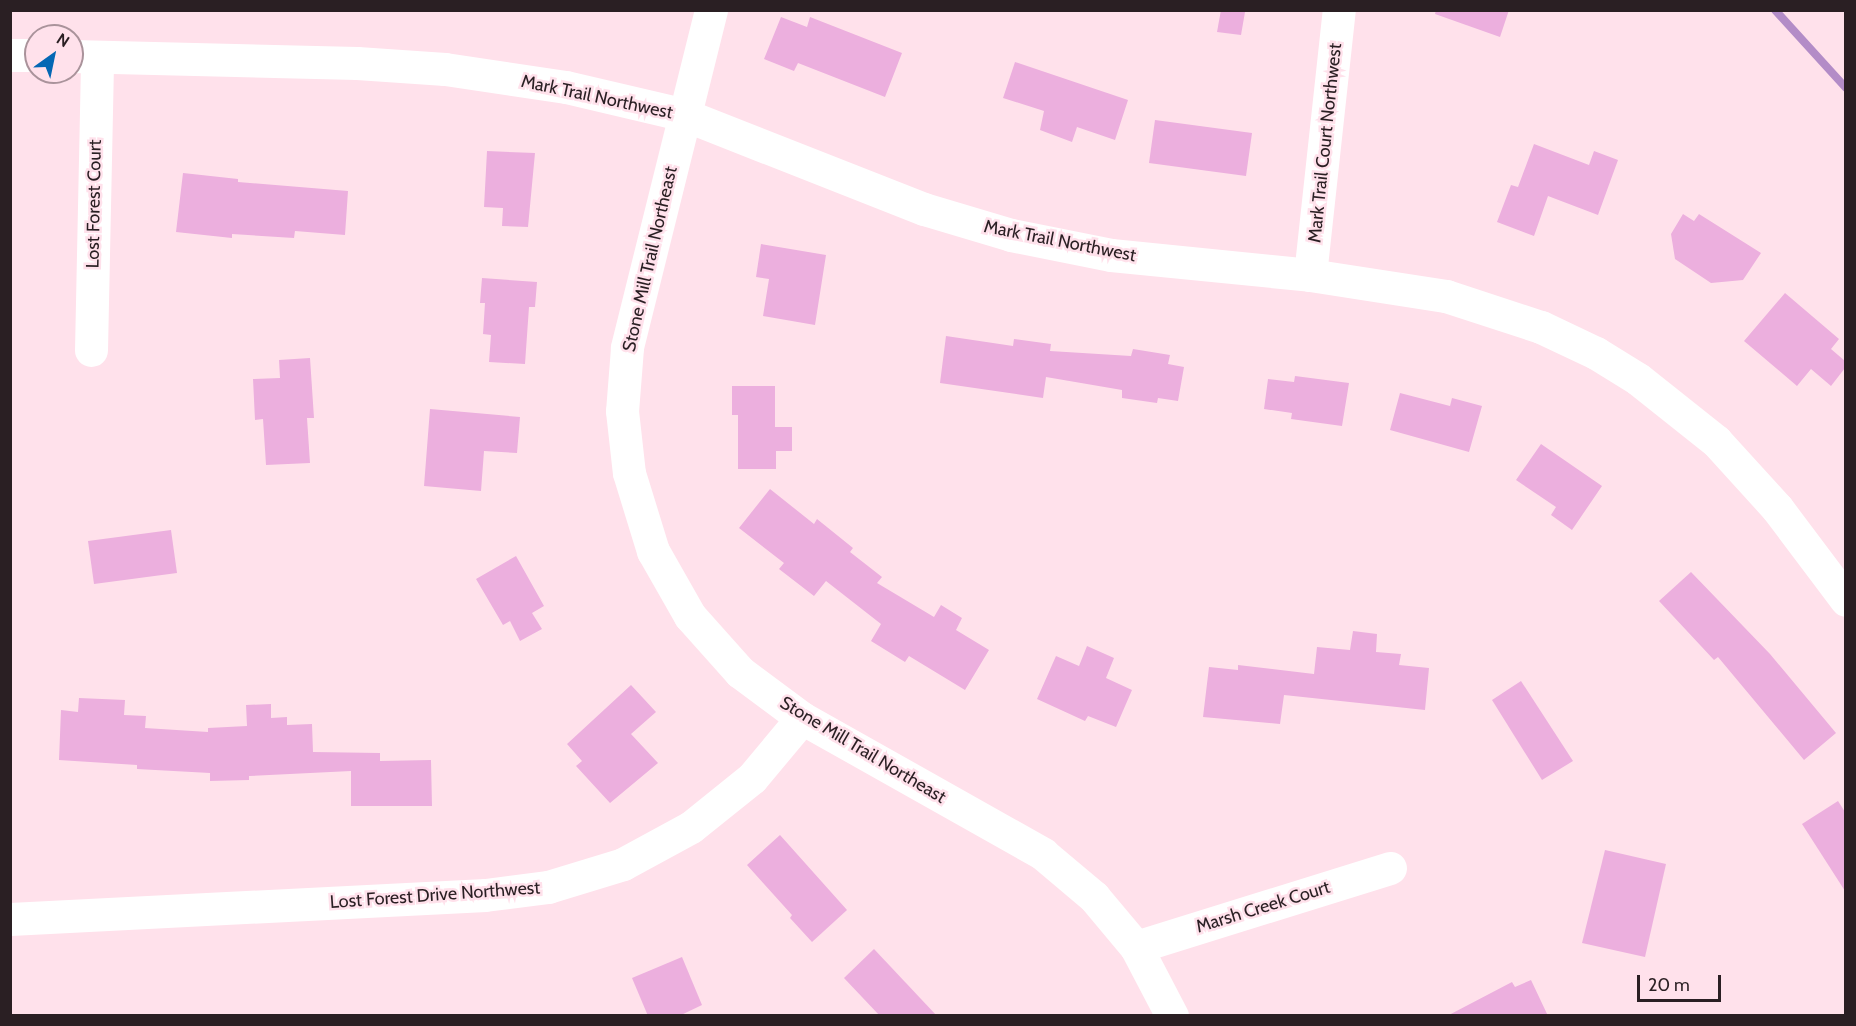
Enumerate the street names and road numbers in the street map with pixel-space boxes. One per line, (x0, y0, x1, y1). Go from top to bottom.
street label: Mark Trail Court Northwest (1304, 42, 1346, 244)
street label: Mark Trail Northwest (519, 70, 675, 124)
street label: Lost Forest Court (82, 139, 106, 269)
street label: Stone Mill Trail Northeast (618, 164, 682, 354)
street label: Mark Trail Northwest (982, 216, 1138, 266)
street label: Stone Mill Trail Northeast (776, 692, 950, 808)
street label: Marsh Creek Court (1193, 876, 1333, 938)
street label: Lost Forest Drive Northwest (329, 877, 541, 913)

